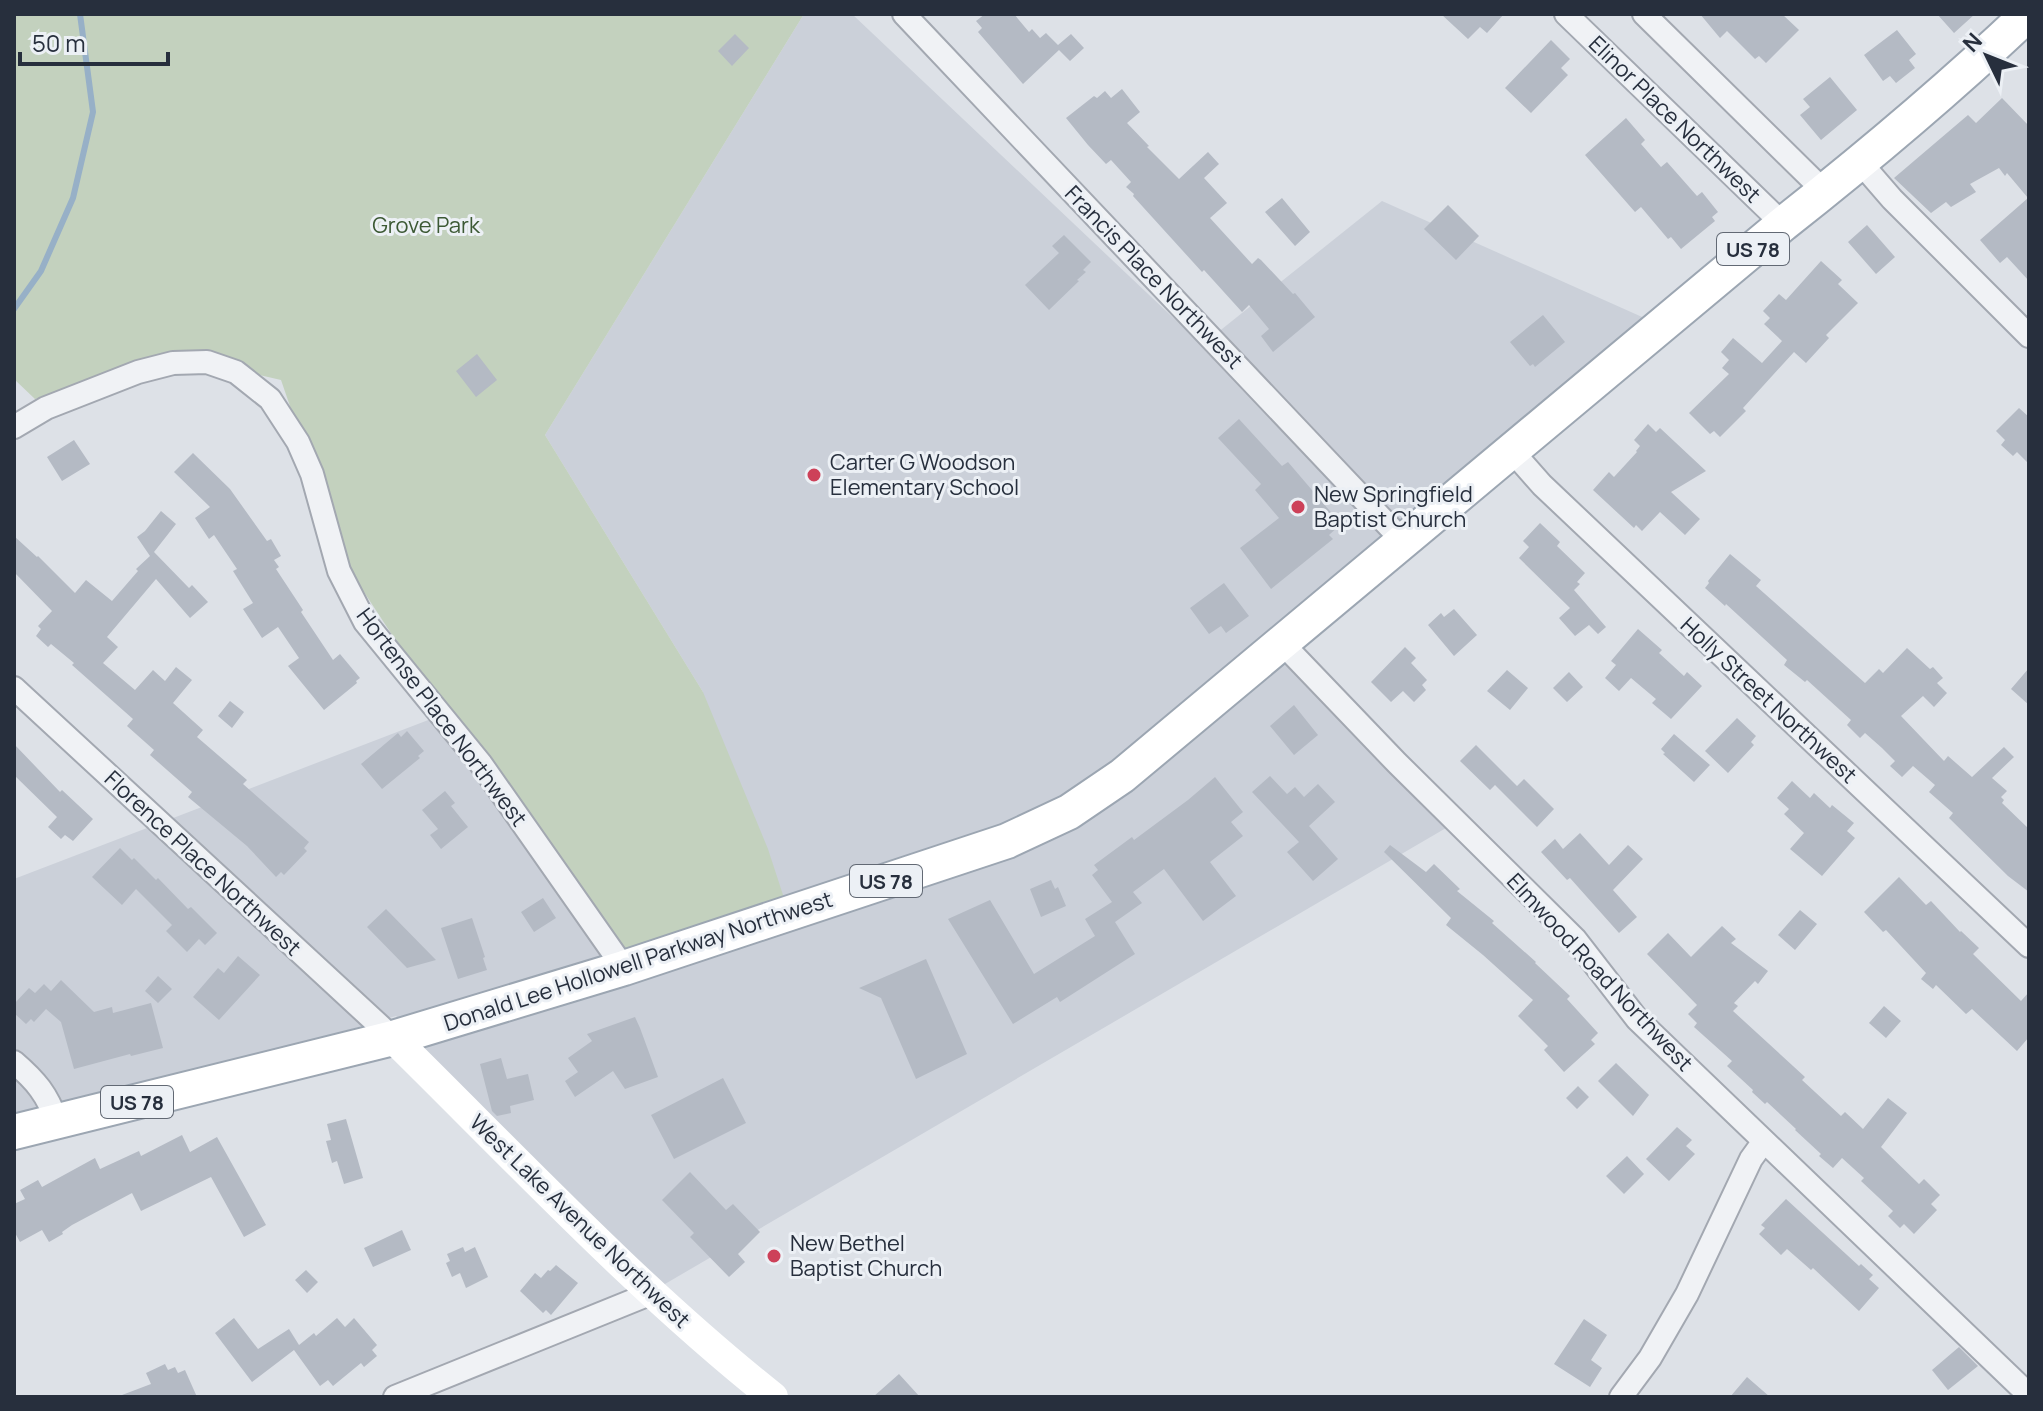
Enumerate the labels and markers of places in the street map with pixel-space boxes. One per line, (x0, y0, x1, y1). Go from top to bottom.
place label: Carter G Woodson Elementary School (830, 447, 1019, 502)
marker: Carter G Woodson Elementary School (805, 466, 823, 484)
place label: New Springfield Baptist Church (1314, 479, 1473, 534)
marker: New Springfield Baptist Church (1289, 498, 1307, 516)
place label: New Bethel Baptist Church (790, 1228, 942, 1283)
marker: New Bethel Baptist Church (765, 1247, 783, 1265)

